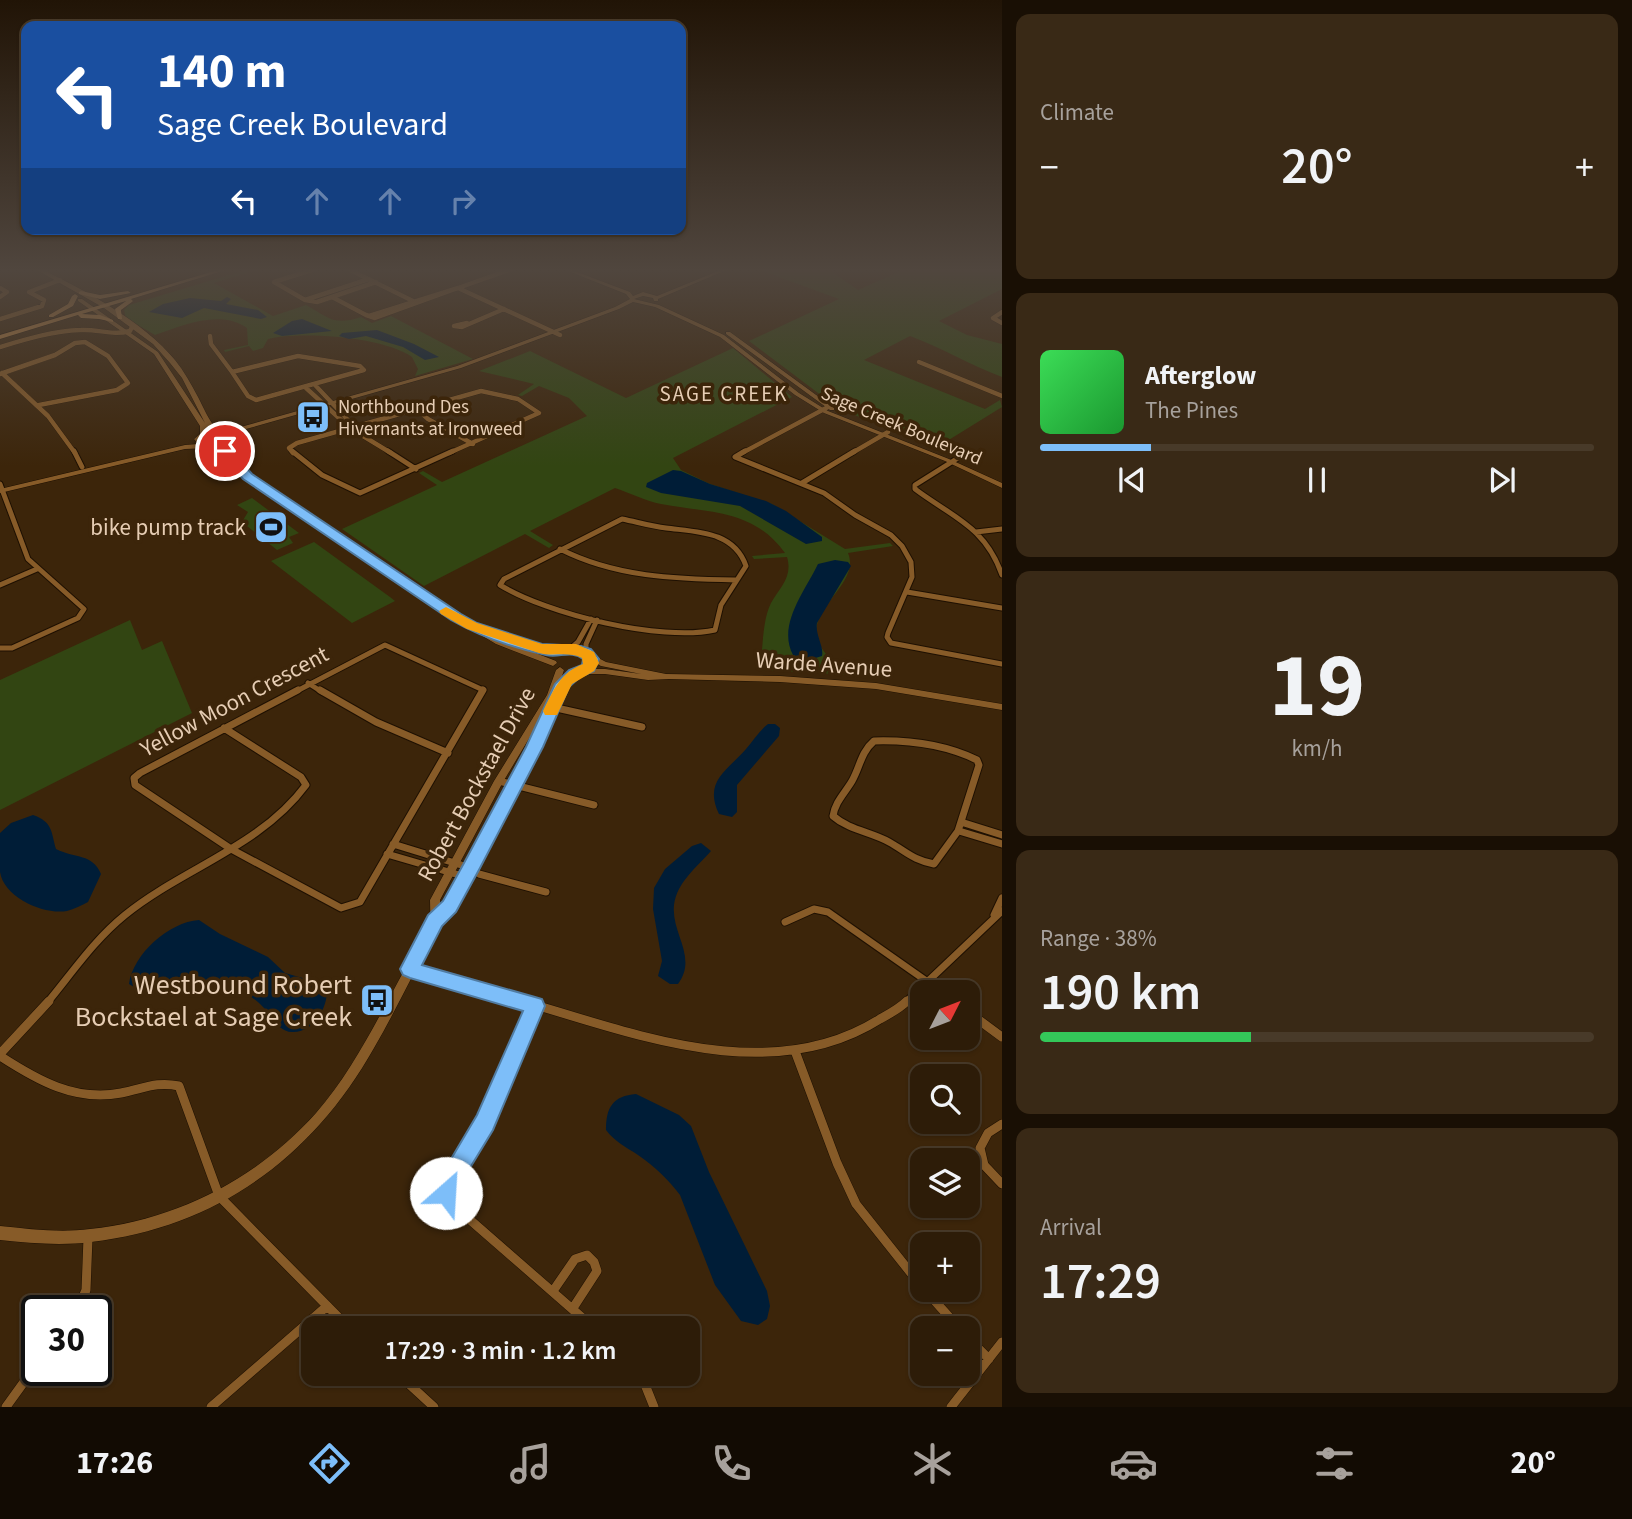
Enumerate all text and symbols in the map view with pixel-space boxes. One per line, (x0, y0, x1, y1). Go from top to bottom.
text: 140 m (157, 37, 286, 107)
icon: left (42, 49, 133, 140)
text: Climate (1040, 96, 1114, 129)
text: Sage Creek Boulevard (157, 102, 448, 148)
text: 20° (1281, 130, 1353, 204)
text: − (1040, 141, 1059, 195)
text: + (1575, 141, 1594, 195)
icon: left (225, 182, 263, 220)
icon: ahead (298, 182, 336, 220)
icon: ahead (371, 182, 409, 220)
icon: right (444, 182, 482, 220)
text: Afterglow (1145, 357, 1256, 394)
district label: SAGE CREEK (660, 379, 788, 409)
street label: Sage Creek Boulevard (817, 380, 986, 473)
place label: Northbound Des Hivernants at Ironweed (338, 394, 523, 443)
text: The Pines (1145, 394, 1238, 427)
bus stop icon: Northbound Des Hivernants at Ironweed (294, 398, 332, 436)
pin (195, 421, 255, 481)
icon: arrive (206, 432, 244, 470)
icon: previous (1113, 461, 1151, 499)
icon: pause (1298, 461, 1336, 499)
icon: next (1483, 461, 1521, 499)
sports icon: bike pump track (252, 508, 290, 546)
place label: bike pump track (90, 511, 247, 544)
text: 19 (1269, 622, 1365, 751)
street label: Yellow Moon Crescent (133, 638, 335, 766)
street label: Warde Avenue (755, 643, 893, 686)
street label: Robert Bockstael Drive (409, 681, 544, 887)
text: km/h (1291, 732, 1343, 765)
text: Range · 38% (1040, 922, 1157, 955)
text: 190 km (1040, 956, 1201, 1030)
place label: Westbound Robert Bockstael at Sage Creek (75, 965, 353, 1037)
north arrow (910, 980, 980, 1050)
map controls (910, 980, 980, 1386)
bus stop icon: Westbound Robert Bockstael at Sage Creek (358, 981, 396, 1019)
button: search (910, 1064, 980, 1134)
button: layers (910, 1148, 980, 1218)
position arrow (409, 1156, 483, 1230)
text: Arrival (1040, 1211, 1102, 1244)
button: + (910, 1232, 980, 1302)
text: 17:29 (1040, 1245, 1161, 1319)
speed limit sign: 30 (21, 1295, 112, 1386)
button: − (910, 1316, 980, 1386)
text: 17:29 · 3 min · 1.2 km (385, 1332, 616, 1369)
icon: directions (305, 1439, 354, 1488)
icon: music (506, 1439, 555, 1488)
icon: phone (707, 1439, 756, 1488)
icon: climate (908, 1439, 957, 1488)
icon: car (1109, 1439, 1158, 1488)
icon: filters (1310, 1439, 1359, 1488)
text: 17:26 (76, 1440, 153, 1486)
text: 20° (1510, 1440, 1556, 1486)

